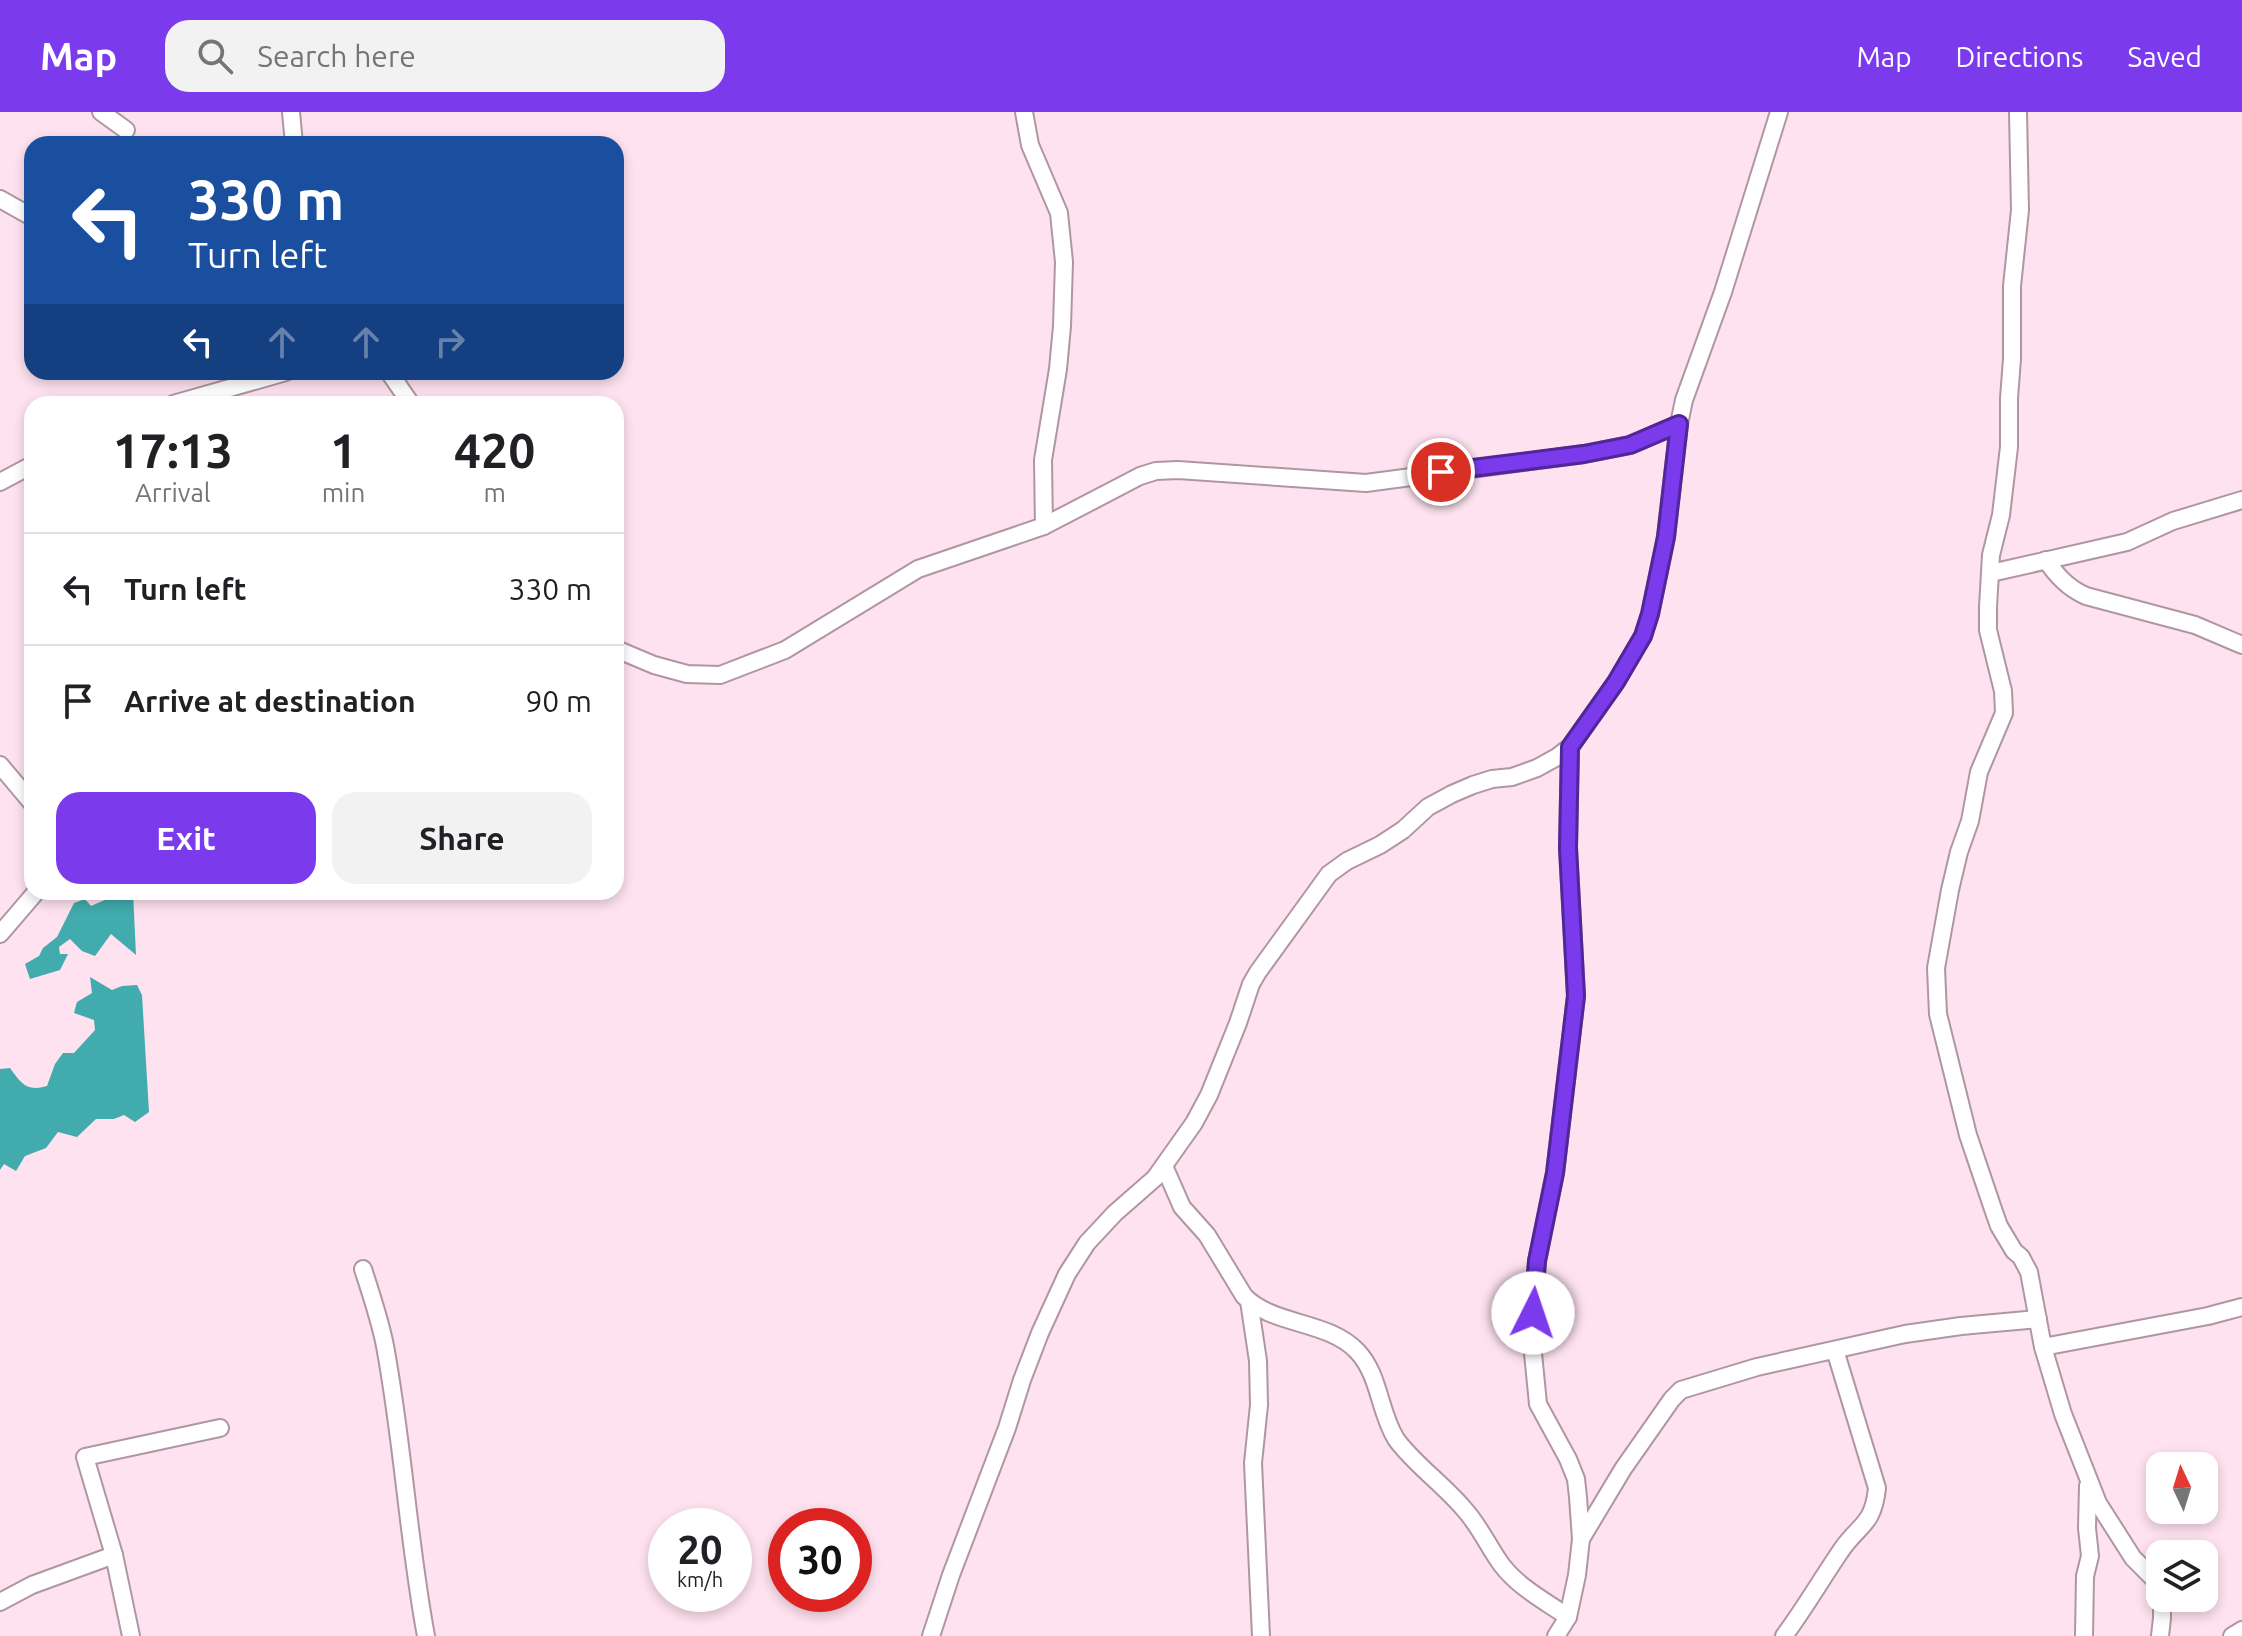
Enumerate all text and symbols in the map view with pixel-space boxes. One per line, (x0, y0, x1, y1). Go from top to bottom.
search box (165, 20, 725, 92)
icon: search (193, 34, 237, 78)
text: Map (40, 35, 117, 77)
text: Search here (257, 39, 416, 73)
text: Map (1856, 41, 1912, 72)
text: Directions (1956, 41, 2083, 72)
text: Saved (2127, 41, 2202, 72)
icon: left (56, 168, 160, 272)
text: 330 m (188, 168, 344, 231)
text: Turn left (188, 234, 327, 275)
icon: left (176, 320, 220, 364)
icon: ahead (260, 320, 304, 364)
icon: ahead (344, 320, 388, 364)
icon: right (428, 320, 472, 364)
text: 17:13 (113, 423, 233, 477)
text: 1 (330, 423, 357, 477)
text: 420 (454, 423, 535, 477)
pin (1407, 438, 1475, 506)
icon: arrive (1419, 450, 1463, 494)
text: Arrival (135, 478, 211, 507)
text: min (322, 478, 365, 507)
text: m (483, 478, 506, 507)
icon: left (56, 567, 100, 611)
text: Turn left (124, 572, 246, 606)
text: 330 m (508, 572, 592, 606)
icon: arrive (56, 679, 100, 723)
text: Arrive at destination (124, 684, 416, 718)
text: 90 m (525, 684, 592, 718)
button: Exit (56, 792, 316, 884)
button: Share (332, 792, 592, 884)
position arrow (1491, 1271, 1575, 1355)
north arrow (2146, 1452, 2218, 1524)
map controls (2146, 1452, 2218, 1612)
speed limit sign: 30 (768, 1508, 872, 1612)
text: 20 (677, 1527, 723, 1572)
button: layers (2146, 1540, 2218, 1612)
text: km/h (677, 1568, 723, 1591)

